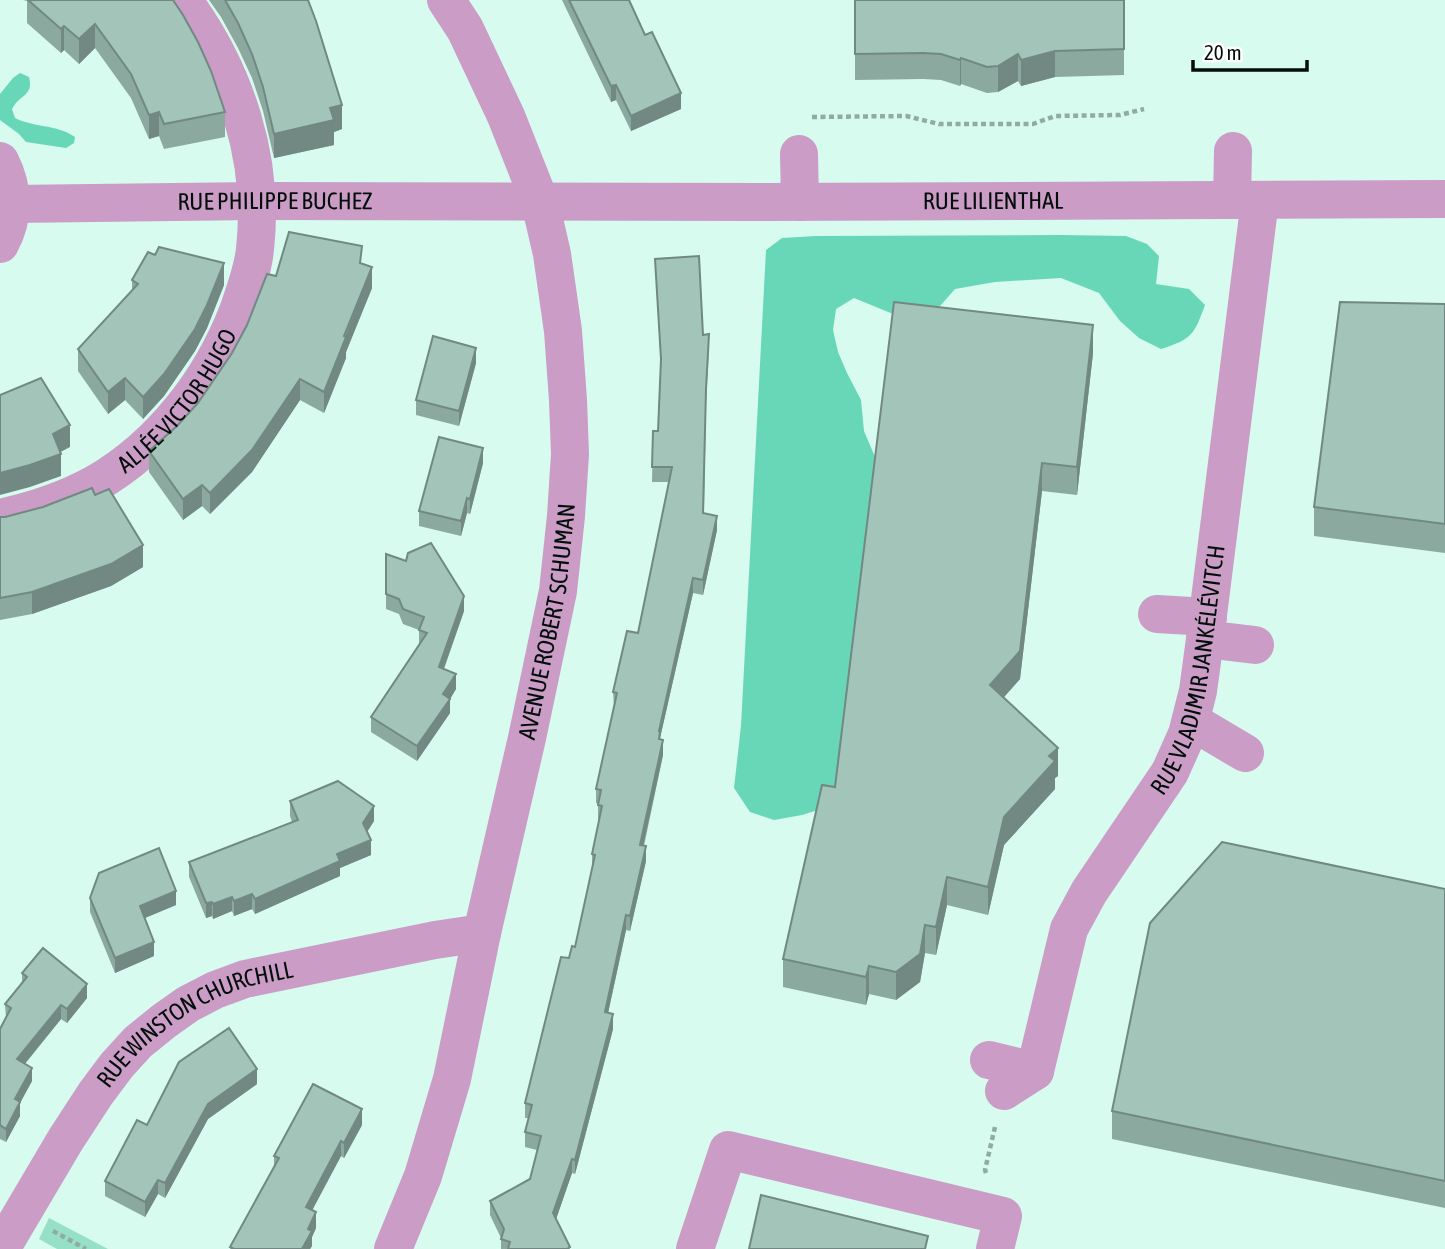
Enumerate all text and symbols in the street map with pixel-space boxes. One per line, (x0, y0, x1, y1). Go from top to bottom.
scale bar (1193, 28, 1307, 72)
text: 20 m (1204, 40, 1242, 64)
street label: RUE PHILIPPE BUCHEZ (177, 187, 373, 215)
street label: RUE LILIENTHAL (923, 187, 1064, 214)
street label: ALLÉE VICTOR HUGO (112, 325, 242, 478)
street label: AVENUE ROBERT SCHUMAN (513, 502, 580, 742)
street label: RUE VLADIMIR JANKÉLÉVITCH (1145, 543, 1230, 800)
street label: RUE WINSTON CHURCHILL (91, 955, 296, 1092)

